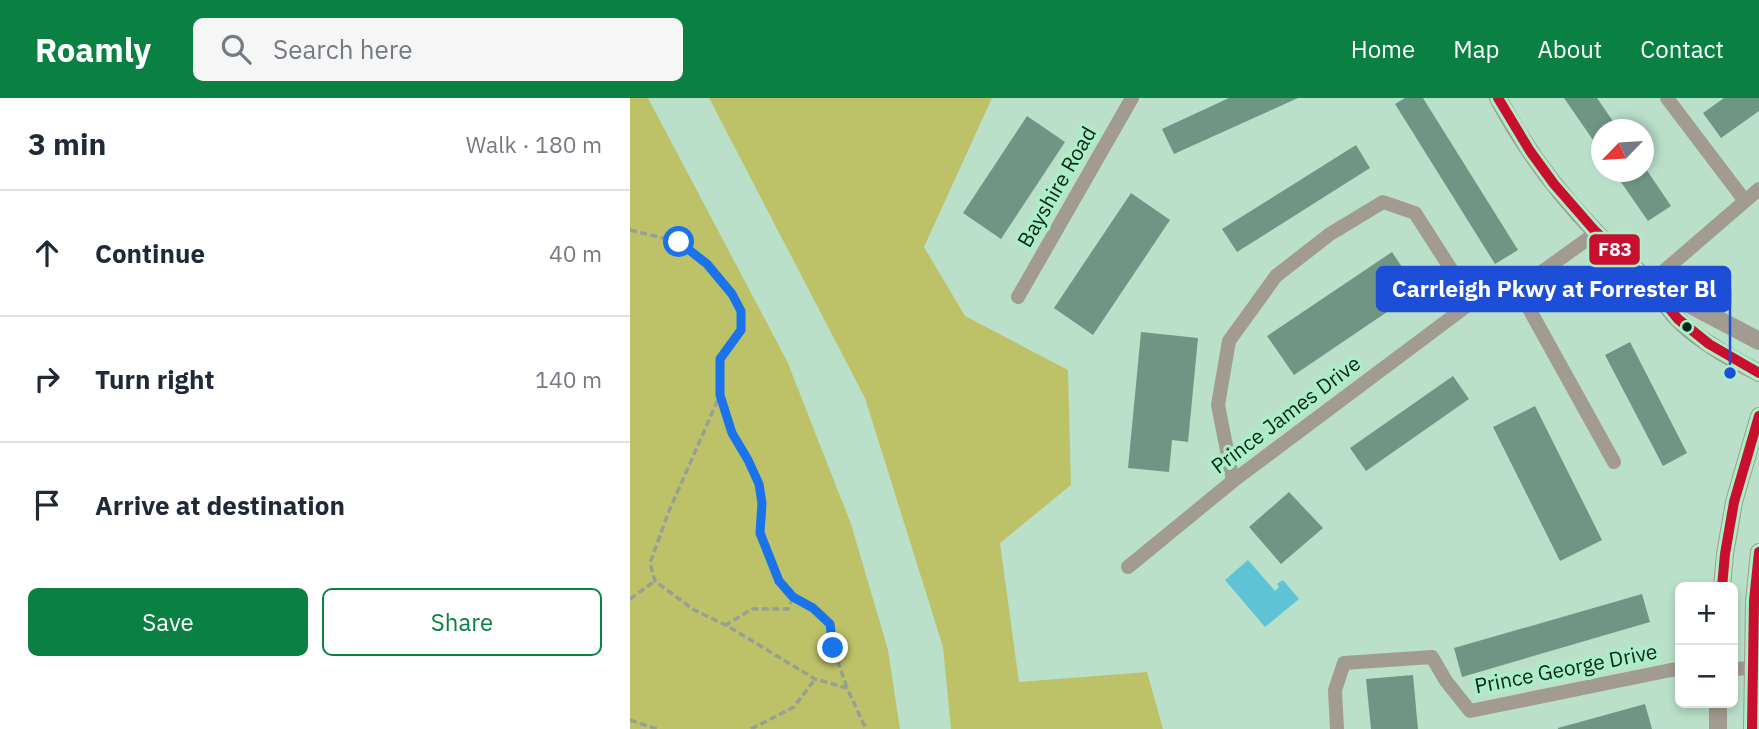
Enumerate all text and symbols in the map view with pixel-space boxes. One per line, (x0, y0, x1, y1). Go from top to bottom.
search box (193, 18, 683, 81)
text: Roamly (35, 28, 151, 71)
icon: search (217, 30, 255, 68)
text: Search here (273, 32, 412, 66)
text: Home (1351, 33, 1415, 65)
text: Map (1453, 33, 1499, 65)
text: About (1537, 33, 1602, 65)
text: Contact (1640, 33, 1724, 65)
north arrow (1591, 119, 1654, 182)
street label: Bayshire Road (1010, 121, 1102, 252)
text: 3 min (28, 124, 106, 163)
text: Walk · 180 m (466, 129, 602, 159)
route start (663, 226, 694, 257)
line badge: F83 (1588, 233, 1641, 266)
icon: ahead (28, 234, 66, 272)
text: Continue (95, 236, 205, 270)
text: F83 (1598, 237, 1632, 261)
text: 40 m (549, 238, 602, 268)
callout: Carrleigh Pkwy at Forrester Bl (1377, 267, 1730, 311)
text: Carrleigh Pkwy at Forrester Bl (1392, 273, 1716, 303)
unlabelled marker (1680, 320, 1694, 334)
street label: Prince James Drive (1205, 349, 1366, 480)
icon: right (28, 360, 66, 398)
text: Turn right (95, 362, 214, 396)
text: 140 m (535, 364, 602, 394)
icon: arrive (28, 486, 66, 524)
text: Arrive at destination (95, 488, 345, 522)
map controls (1675, 582, 1738, 708)
button: + (1675, 582, 1738, 645)
button: Save (28, 588, 308, 656)
button: Share (322, 588, 602, 656)
route end (817, 632, 848, 663)
street label: Prince George Drive (1472, 637, 1660, 699)
button: − (1675, 645, 1738, 708)

